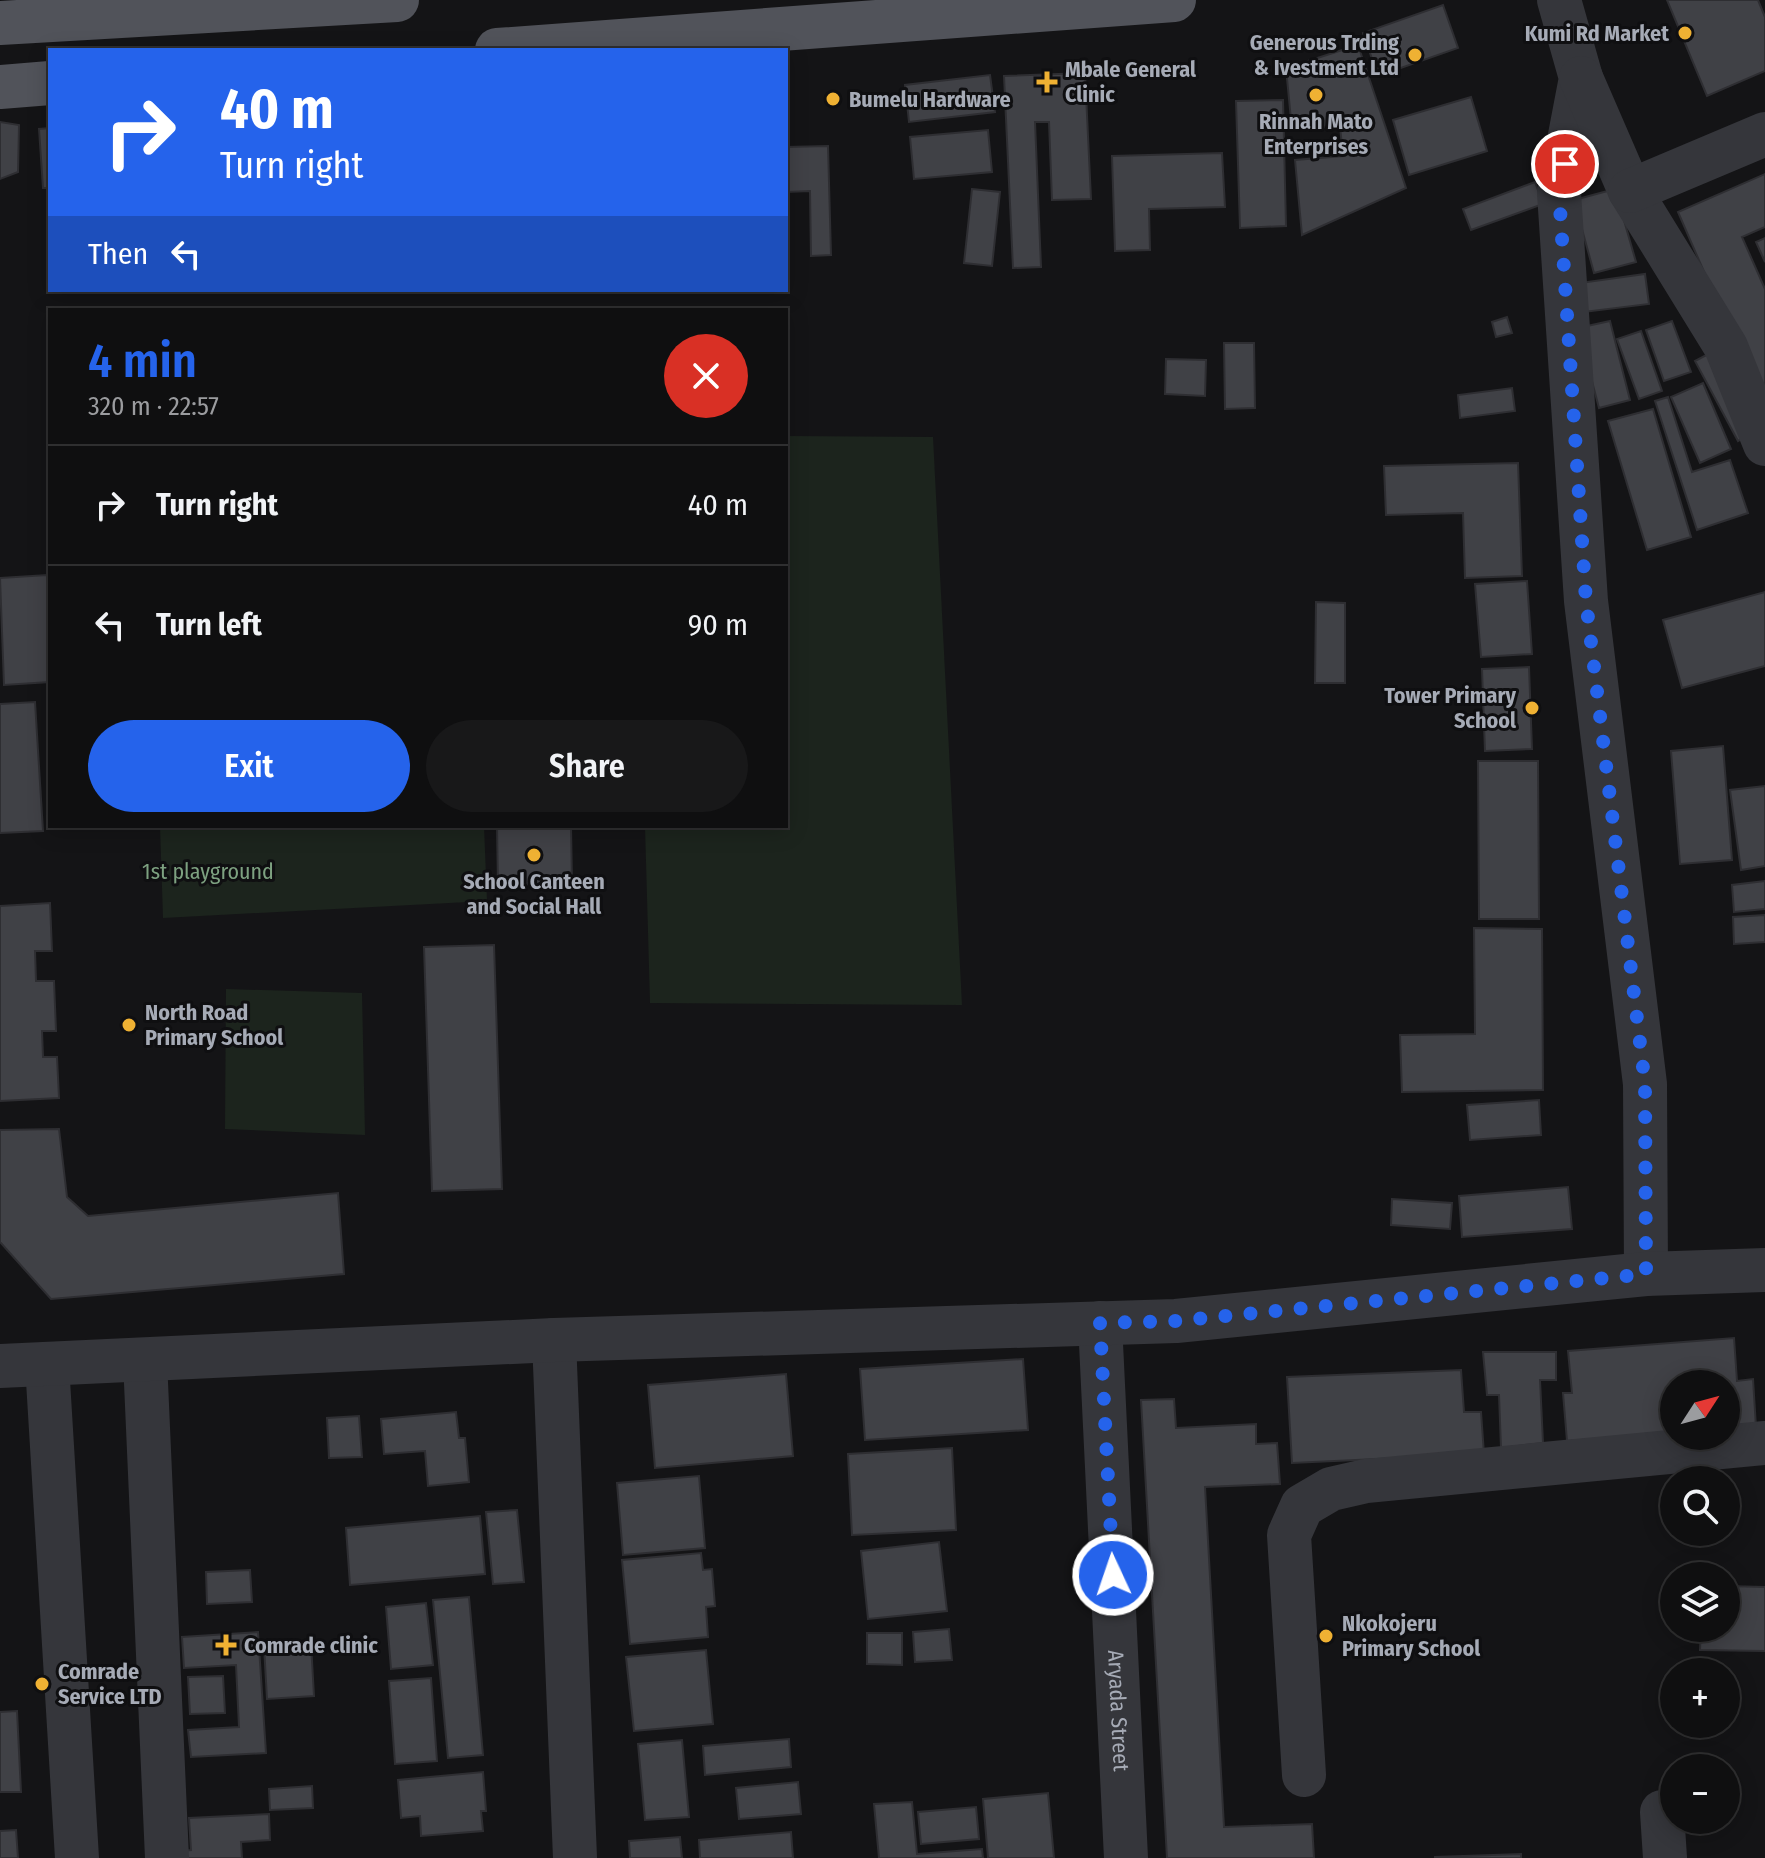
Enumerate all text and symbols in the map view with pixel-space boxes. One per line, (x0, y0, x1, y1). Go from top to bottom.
place label: Kumi Rd Market (1525, 20, 1669, 47)
marker: Kumi Rd Market (1676, 24, 1694, 42)
place label: Generous Trding & Ivestment Ltd (1250, 29, 1399, 81)
marker: Generous Trding & Ivestment Ltd (1406, 46, 1424, 64)
place label: Mbale General Clinic (1065, 56, 1197, 108)
marker: Mbale General Clinic (1036, 71, 1058, 93)
text: 40 m (220, 76, 334, 143)
icon: right (88, 80, 192, 184)
place label: Bumelu Hardware (849, 86, 1011, 113)
marker: Rinnah Mato Enterprises (1307, 86, 1325, 104)
marker: Bumelu Hardware (824, 90, 842, 108)
place label: Rinnah Mato Enterprises (1259, 108, 1373, 160)
pin (1531, 130, 1599, 198)
icon: arrive (1543, 142, 1587, 186)
text: Turn right (220, 144, 363, 188)
icon: left (164, 232, 208, 276)
text: Then (88, 236, 148, 272)
text: 4 min (88, 332, 197, 390)
button: close (664, 334, 748, 418)
text: 320 m · 22:57 (88, 391, 219, 422)
icon: right (88, 483, 132, 527)
text: Turn right (156, 487, 278, 523)
text: 40 m (688, 487, 748, 523)
icon: left (88, 603, 132, 647)
text: Turn left (156, 607, 262, 643)
text: 90 m (688, 607, 748, 643)
place label: Tower Primary School (1384, 682, 1517, 734)
marker: Tower Primary School (1523, 699, 1541, 717)
button: Exit (88, 720, 410, 812)
button: Share (426, 720, 748, 812)
marker: School Canteen and Social Hall (525, 846, 543, 864)
park label: 1st playground (142, 858, 274, 885)
place label: School Canteen and Social Hall (463, 868, 605, 920)
place label: North Road Primary School (145, 999, 284, 1051)
marker: North Road Primary School (120, 1016, 138, 1034)
north arrow (1660, 1370, 1740, 1450)
map controls (1660, 1370, 1740, 1834)
button: search (1660, 1466, 1740, 1546)
position arrow (1071, 1533, 1155, 1617)
button: layers (1660, 1562, 1740, 1642)
place label: Nkokojeru Primary School (1342, 1610, 1481, 1662)
marker: Nkokojeru Primary School (1317, 1627, 1335, 1645)
place label: Comrade clinic (244, 1632, 378, 1659)
marker: Comrade clinic (215, 1634, 237, 1656)
street label: Aryada Street (1102, 1649, 1135, 1773)
place label: Comrade Service LTD (58, 1658, 162, 1710)
button: + (1660, 1658, 1740, 1738)
marker: Comrade Service LTD (33, 1675, 51, 1693)
button: − (1660, 1754, 1740, 1834)

